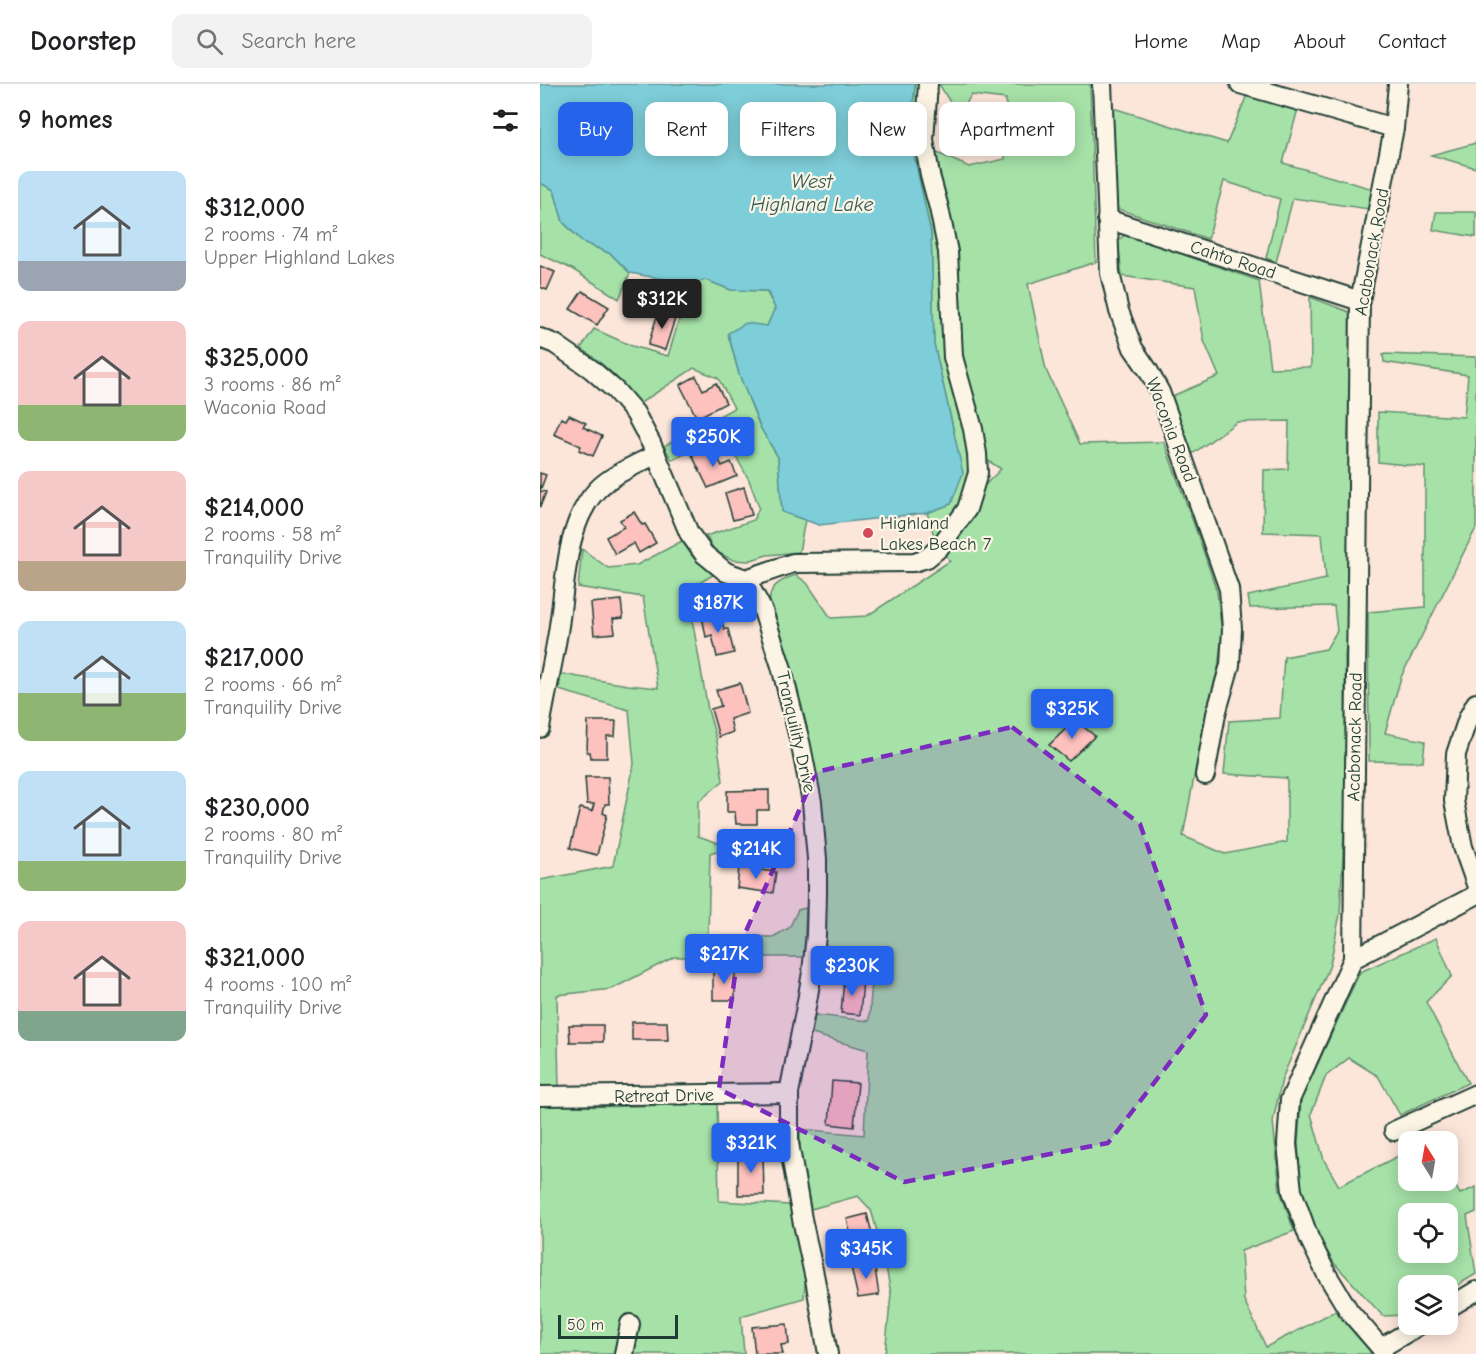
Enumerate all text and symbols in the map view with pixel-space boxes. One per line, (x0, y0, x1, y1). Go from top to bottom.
search box (172, 14, 592, 68)
text: Doorstep (30, 25, 136, 57)
icon: search (193, 25, 226, 58)
text: Search here (241, 28, 356, 54)
text: Home (1134, 29, 1188, 53)
text: Map (1221, 29, 1261, 53)
text: About (1294, 29, 1345, 53)
text: Contact (1378, 29, 1446, 53)
chip: Buy (558, 102, 633, 156)
chip: Rent (645, 102, 728, 156)
chip: Filters (740, 102, 836, 156)
chip: New (848, 102, 927, 156)
chip: Apartment (939, 102, 1075, 156)
icon: filters (489, 104, 522, 137)
text: 9 homes (18, 105, 113, 135)
water label: West Highland Lake (750, 170, 874, 216)
street label: Acabonack Road (1350, 187, 1394, 317)
text: $312,000 (204, 193, 305, 223)
icon: home (66, 195, 138, 267)
text: 2 rooms · 74 m² (204, 223, 337, 246)
street label: Cahto Road (1187, 236, 1279, 284)
text: Upper Highland Lakes (204, 246, 395, 269)
pin: $312K (620, 279, 704, 330)
text: $312K (637, 287, 687, 310)
text: $325,000 (204, 343, 309, 373)
icon: home (66, 345, 138, 417)
text: 3 rooms · 86 m² (204, 373, 341, 396)
street label: Waconia Road (1141, 375, 1201, 485)
text: Waconia Road (204, 396, 326, 419)
pin: $250K (671, 417, 755, 468)
text: $250K (685, 425, 741, 448)
text: $214,000 (204, 493, 304, 523)
icon: home (66, 495, 138, 567)
place label: Highland Lakes Beach 7 (880, 513, 992, 555)
text: 2 rooms · 58 m² (204, 523, 341, 546)
marker: Highland Lakes Beach 7 (861, 526, 875, 540)
text: Tranquility Drive (204, 546, 342, 569)
pin: $187K (676, 583, 760, 634)
text: $187K (693, 591, 743, 614)
text: $217,000 (204, 643, 304, 673)
icon: home (66, 645, 138, 717)
street label: Tranquility Drive (772, 669, 820, 795)
street label: Acabonack Road (1343, 672, 1367, 802)
text: 2 rooms · 66 m² (204, 673, 342, 696)
pin: $325K (1030, 689, 1114, 740)
text: Tranquility Drive (204, 696, 342, 719)
text: $325K (1045, 697, 1099, 720)
text: $230,000 (204, 793, 310, 823)
icon: home (66, 795, 138, 867)
text: 2 rooms · 80 m² (204, 823, 342, 846)
pin: $214K (714, 829, 798, 880)
text: $214K (731, 837, 781, 860)
text: Tranquility Drive (204, 846, 342, 869)
pin: $217K (682, 934, 766, 985)
text: $217K (699, 942, 749, 965)
text: $321,000 (204, 943, 305, 973)
icon: home (66, 945, 138, 1017)
pin: $230K (810, 946, 894, 997)
text: $230K (825, 954, 879, 977)
text: 4 rooms · 100 m² (204, 973, 351, 996)
text: Tranquility Drive (204, 996, 342, 1019)
street label: Retreat Drive (614, 1085, 714, 1107)
pin: $321K (709, 1123, 793, 1174)
text: $321K (726, 1131, 776, 1154)
north arrow (1398, 1131, 1458, 1191)
map controls (1398, 1131, 1458, 1335)
button: locate (1398, 1203, 1458, 1263)
pin: $345K (824, 1229, 908, 1280)
text: $345K (839, 1237, 893, 1260)
button: layers (1398, 1275, 1458, 1335)
scale bar (558, 1312, 678, 1340)
text: 50 m (567, 1316, 604, 1334)

